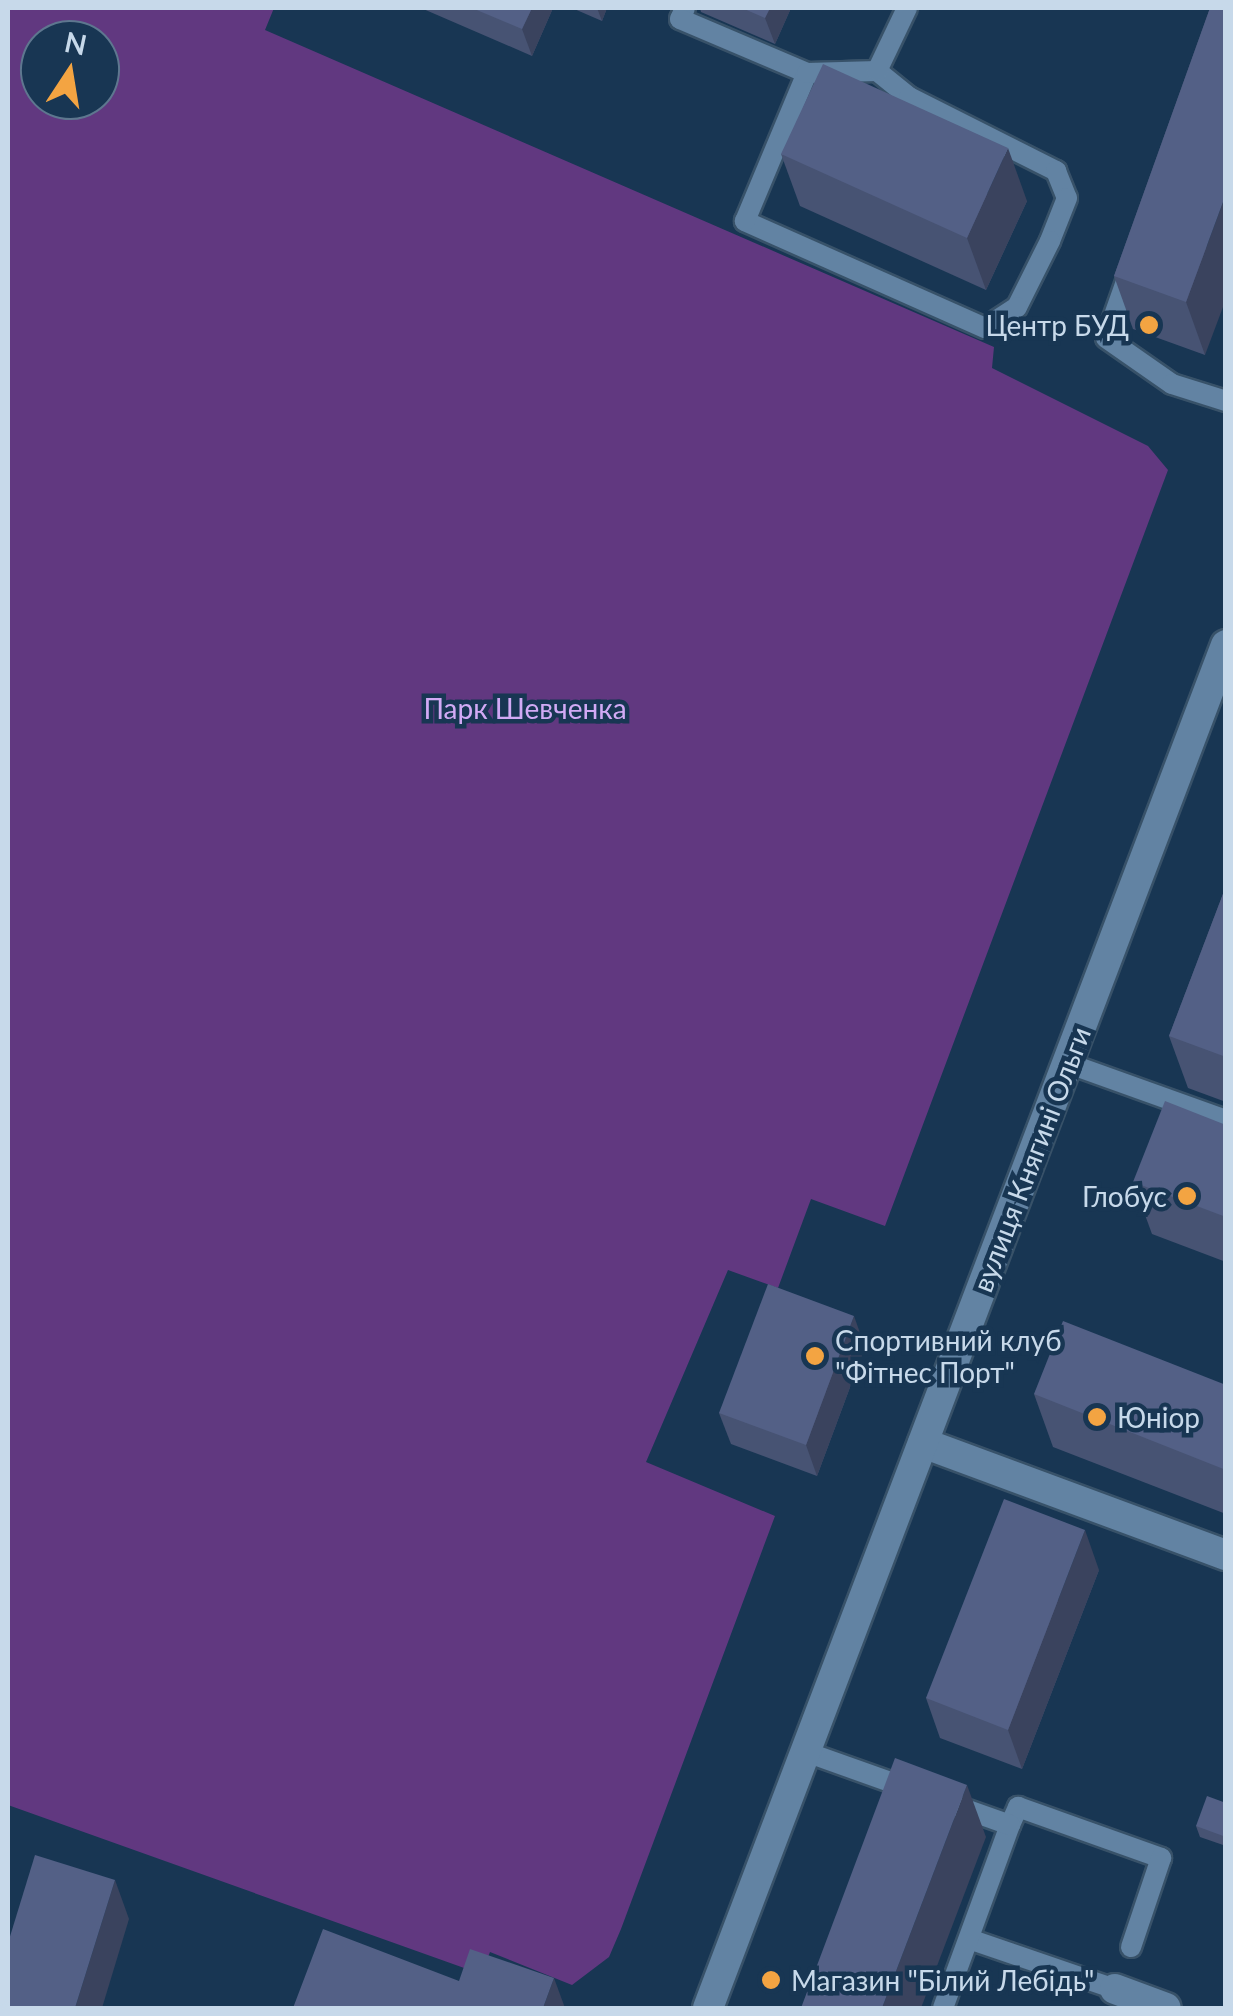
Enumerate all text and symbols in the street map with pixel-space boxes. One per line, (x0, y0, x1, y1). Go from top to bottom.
north arrow (20, 20, 120, 120)
text: N (62, 24, 90, 61)
place label: Центр БУД (985, 308, 1129, 342)
marker: Центр БУД (1138, 314, 1160, 336)
park label: Парк Шевченка (423, 691, 627, 725)
street label: вулиця Княгині Ольги (965, 1022, 1097, 1296)
place label: Глобус (1082, 1179, 1167, 1213)
marker: Глобус (1176, 1185, 1198, 1207)
place label: Спортивний клуб "Фітнес Порт" (835, 1323, 1062, 1389)
marker: Спортивний клуб "Фітнес Порт" (804, 1345, 826, 1367)
place label: Юніор (1117, 1400, 1200, 1434)
marker: Юніор (1086, 1406, 1108, 1428)
place label: Магазин "Білий Лебідь" (791, 1963, 1094, 1997)
marker: Магазин "Білий Лебідь" (760, 1969, 782, 1991)

